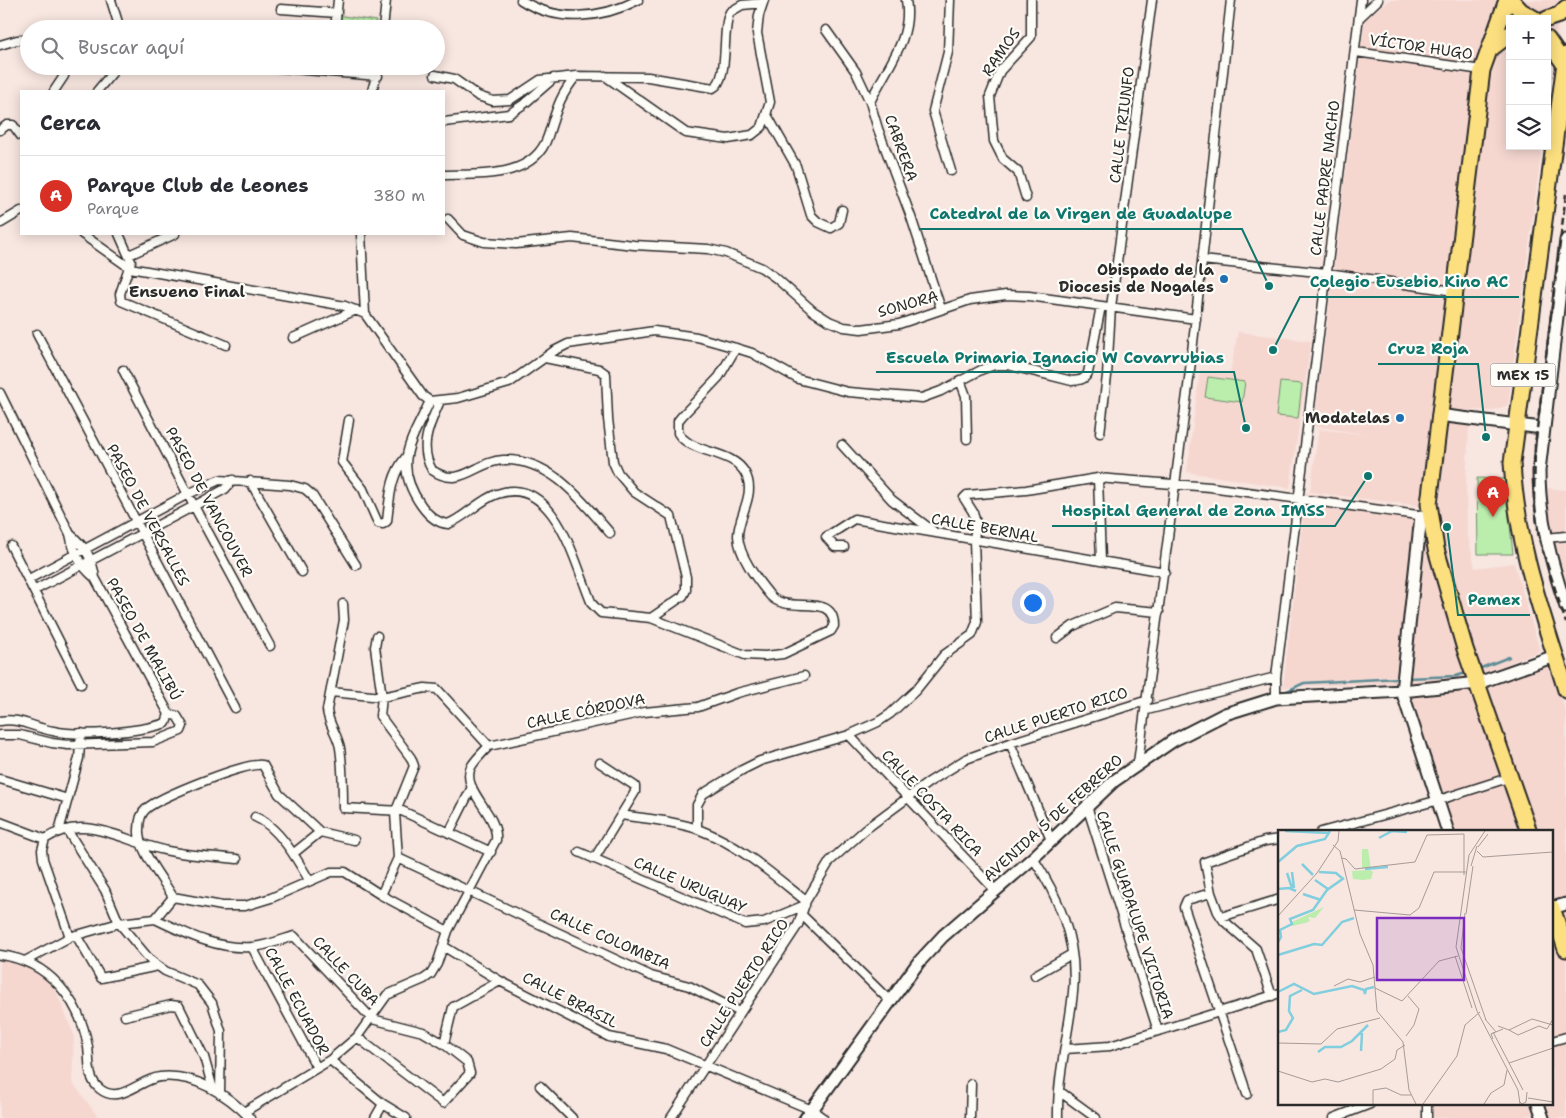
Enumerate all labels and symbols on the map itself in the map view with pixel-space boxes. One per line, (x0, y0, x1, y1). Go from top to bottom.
street label: RAMOS (977, 24, 1025, 80)
street label: VÍCTOR HUGO (1368, 29, 1474, 64)
street label: CALLE TRIUNFO (1105, 66, 1139, 184)
street label: CALLE PADRE NACHO (1306, 99, 1344, 257)
street label: CABRERA (880, 112, 922, 184)
callout: Catedral de la Virgen de Guadalupe (919, 198, 1242, 229)
text: Catedral de la Virgen de Guadalupe (930, 203, 1233, 224)
place label: Obispado de la Diocesis de Nogales (1059, 260, 1215, 297)
callout: Colegio Eusebio Kino AC (1300, 266, 1519, 297)
text: Colegio Eusebio Kino AC (1310, 271, 1509, 292)
marker: Obispado de la Diocesis de Nogales (1218, 273, 1230, 285)
district label: Ensueno Final (129, 281, 246, 302)
street label: SONORA (875, 286, 941, 322)
callout: Cruz Roja (1378, 333, 1478, 364)
text: Cruz Roja (1388, 338, 1468, 359)
callout: Escuela Primaria Ignacio W Covarrubias (876, 341, 1234, 372)
text: Escuela Primaria Ignacio W Covarrubias (886, 347, 1224, 368)
road number: MEX 15 (1490, 364, 1556, 386)
place label: Modatelas (1305, 408, 1390, 428)
marker: Modatelas (1394, 412, 1406, 424)
street label: PASEO DE VANCOUVER (161, 423, 257, 581)
street label: PASEO DE VERSALLES (102, 441, 194, 589)
pin: A (1477, 476, 1509, 517)
callout: Hospital General de Zona IMSS (1052, 495, 1335, 526)
text: Hospital General de Zona IMSS (1061, 500, 1325, 521)
street label: CALLE BERNAL (930, 509, 1040, 547)
street label: PASEO DE MALIBÚ (102, 574, 187, 704)
callout: Pemex (1458, 584, 1530, 615)
text: Pemex (1468, 589, 1520, 610)
your location (1020, 590, 1046, 616)
street label: CALLE PUERTO RICO (982, 682, 1130, 748)
street label: CALLE CÓRDOVA (525, 688, 647, 733)
street label: CALLE COSTA RICA (877, 745, 987, 861)
street label: AVENIDA 5 DE FEBRERO (979, 750, 1127, 886)
street label: CALLE GUADALUPE VICTORIA (1092, 808, 1178, 1022)
inset map (1278, 830, 1554, 1106)
street label: CALLE URUGUAY (630, 852, 750, 918)
street label: CALLE COLOMBIA (547, 903, 673, 975)
street label: CALLE PUERTO RICO (695, 915, 793, 1051)
street label: CALLE CUBA (308, 932, 384, 1010)
street label: CALLE ECUADOR (260, 944, 334, 1058)
street label: CALLE BRASIL (519, 967, 621, 1033)

